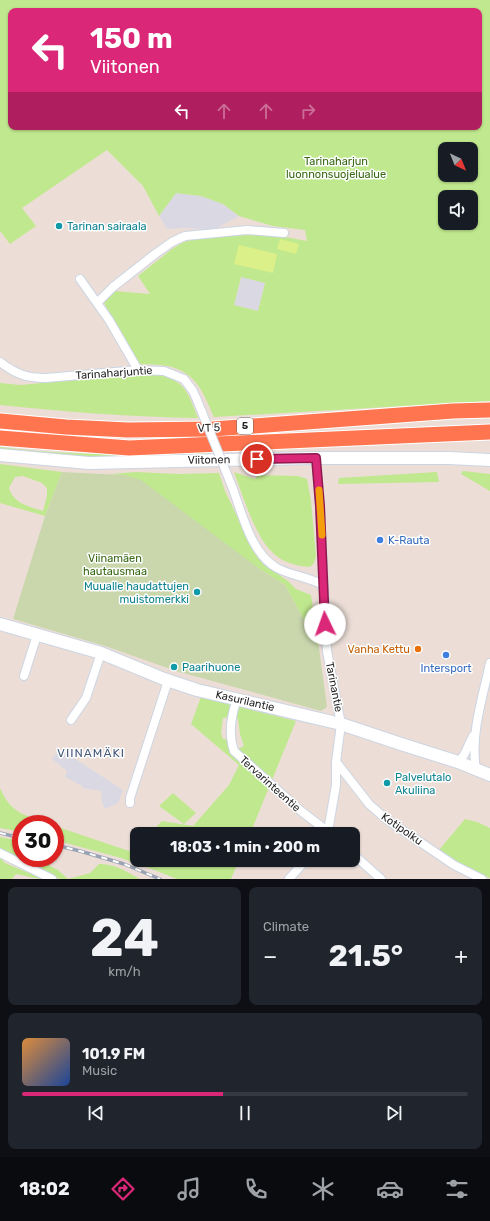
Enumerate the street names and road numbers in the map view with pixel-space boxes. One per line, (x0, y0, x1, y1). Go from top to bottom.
street label: Tarinaharjuntie (75, 364, 153, 382)
road number: 5 (237, 418, 253, 434)
street label: VT 5 (198, 421, 221, 435)
street label: Viitonen (188, 453, 230, 467)
street label: Tarinantie (323, 661, 345, 713)
street label: Kasurilantie (214, 688, 276, 714)
street label: Tervarinteentie (237, 753, 303, 815)
street label: Kotipolku (379, 810, 425, 848)

